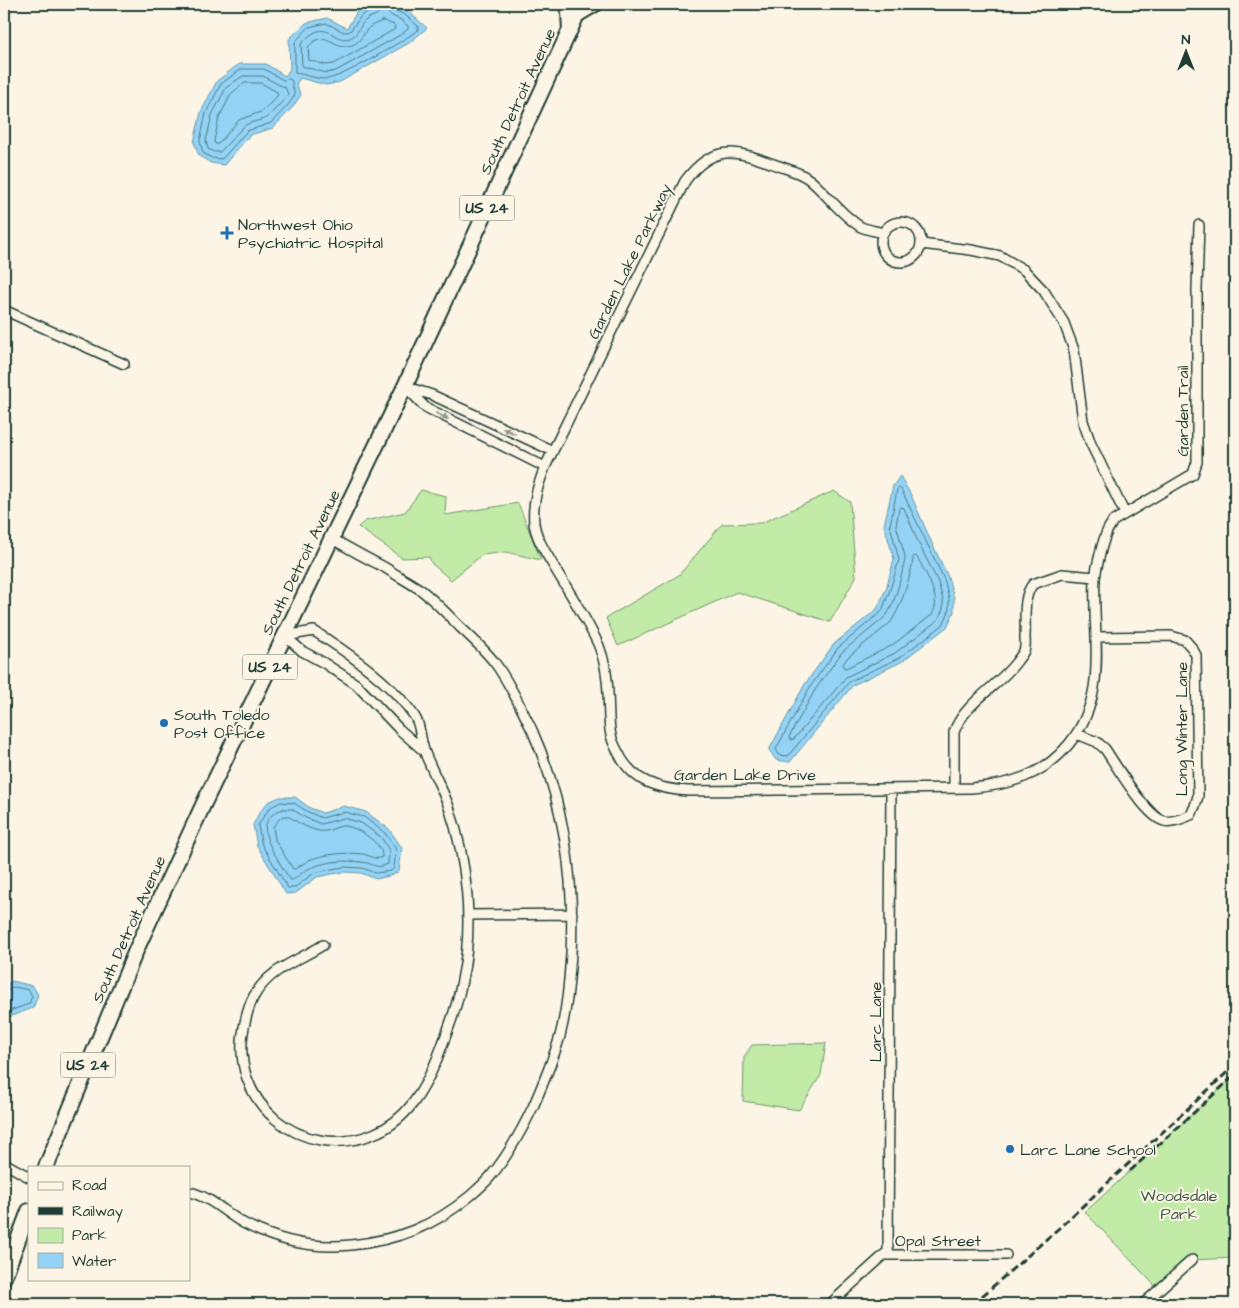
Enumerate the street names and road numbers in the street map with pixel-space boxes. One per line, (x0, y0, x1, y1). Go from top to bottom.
street label: South Detroit Avenue (474, 24, 562, 178)
street label: Garden Lake Parkway (583, 180, 678, 343)
road number: US 24 (460, 196, 514, 220)
street label: Garden Trail (1172, 365, 1194, 457)
street label: South Detroit Avenue (256, 486, 346, 639)
road number: US 24 (242, 654, 298, 680)
street label: Long Winter Lane (1171, 661, 1194, 796)
street label: Garden Lake Drive (674, 764, 816, 786)
street label: South Detroit Avenue (87, 852, 171, 1006)
street label: Larc Lane (865, 981, 887, 1062)
road number: US 24 (61, 1052, 116, 1078)
street label: Opal Street (895, 1230, 982, 1252)

